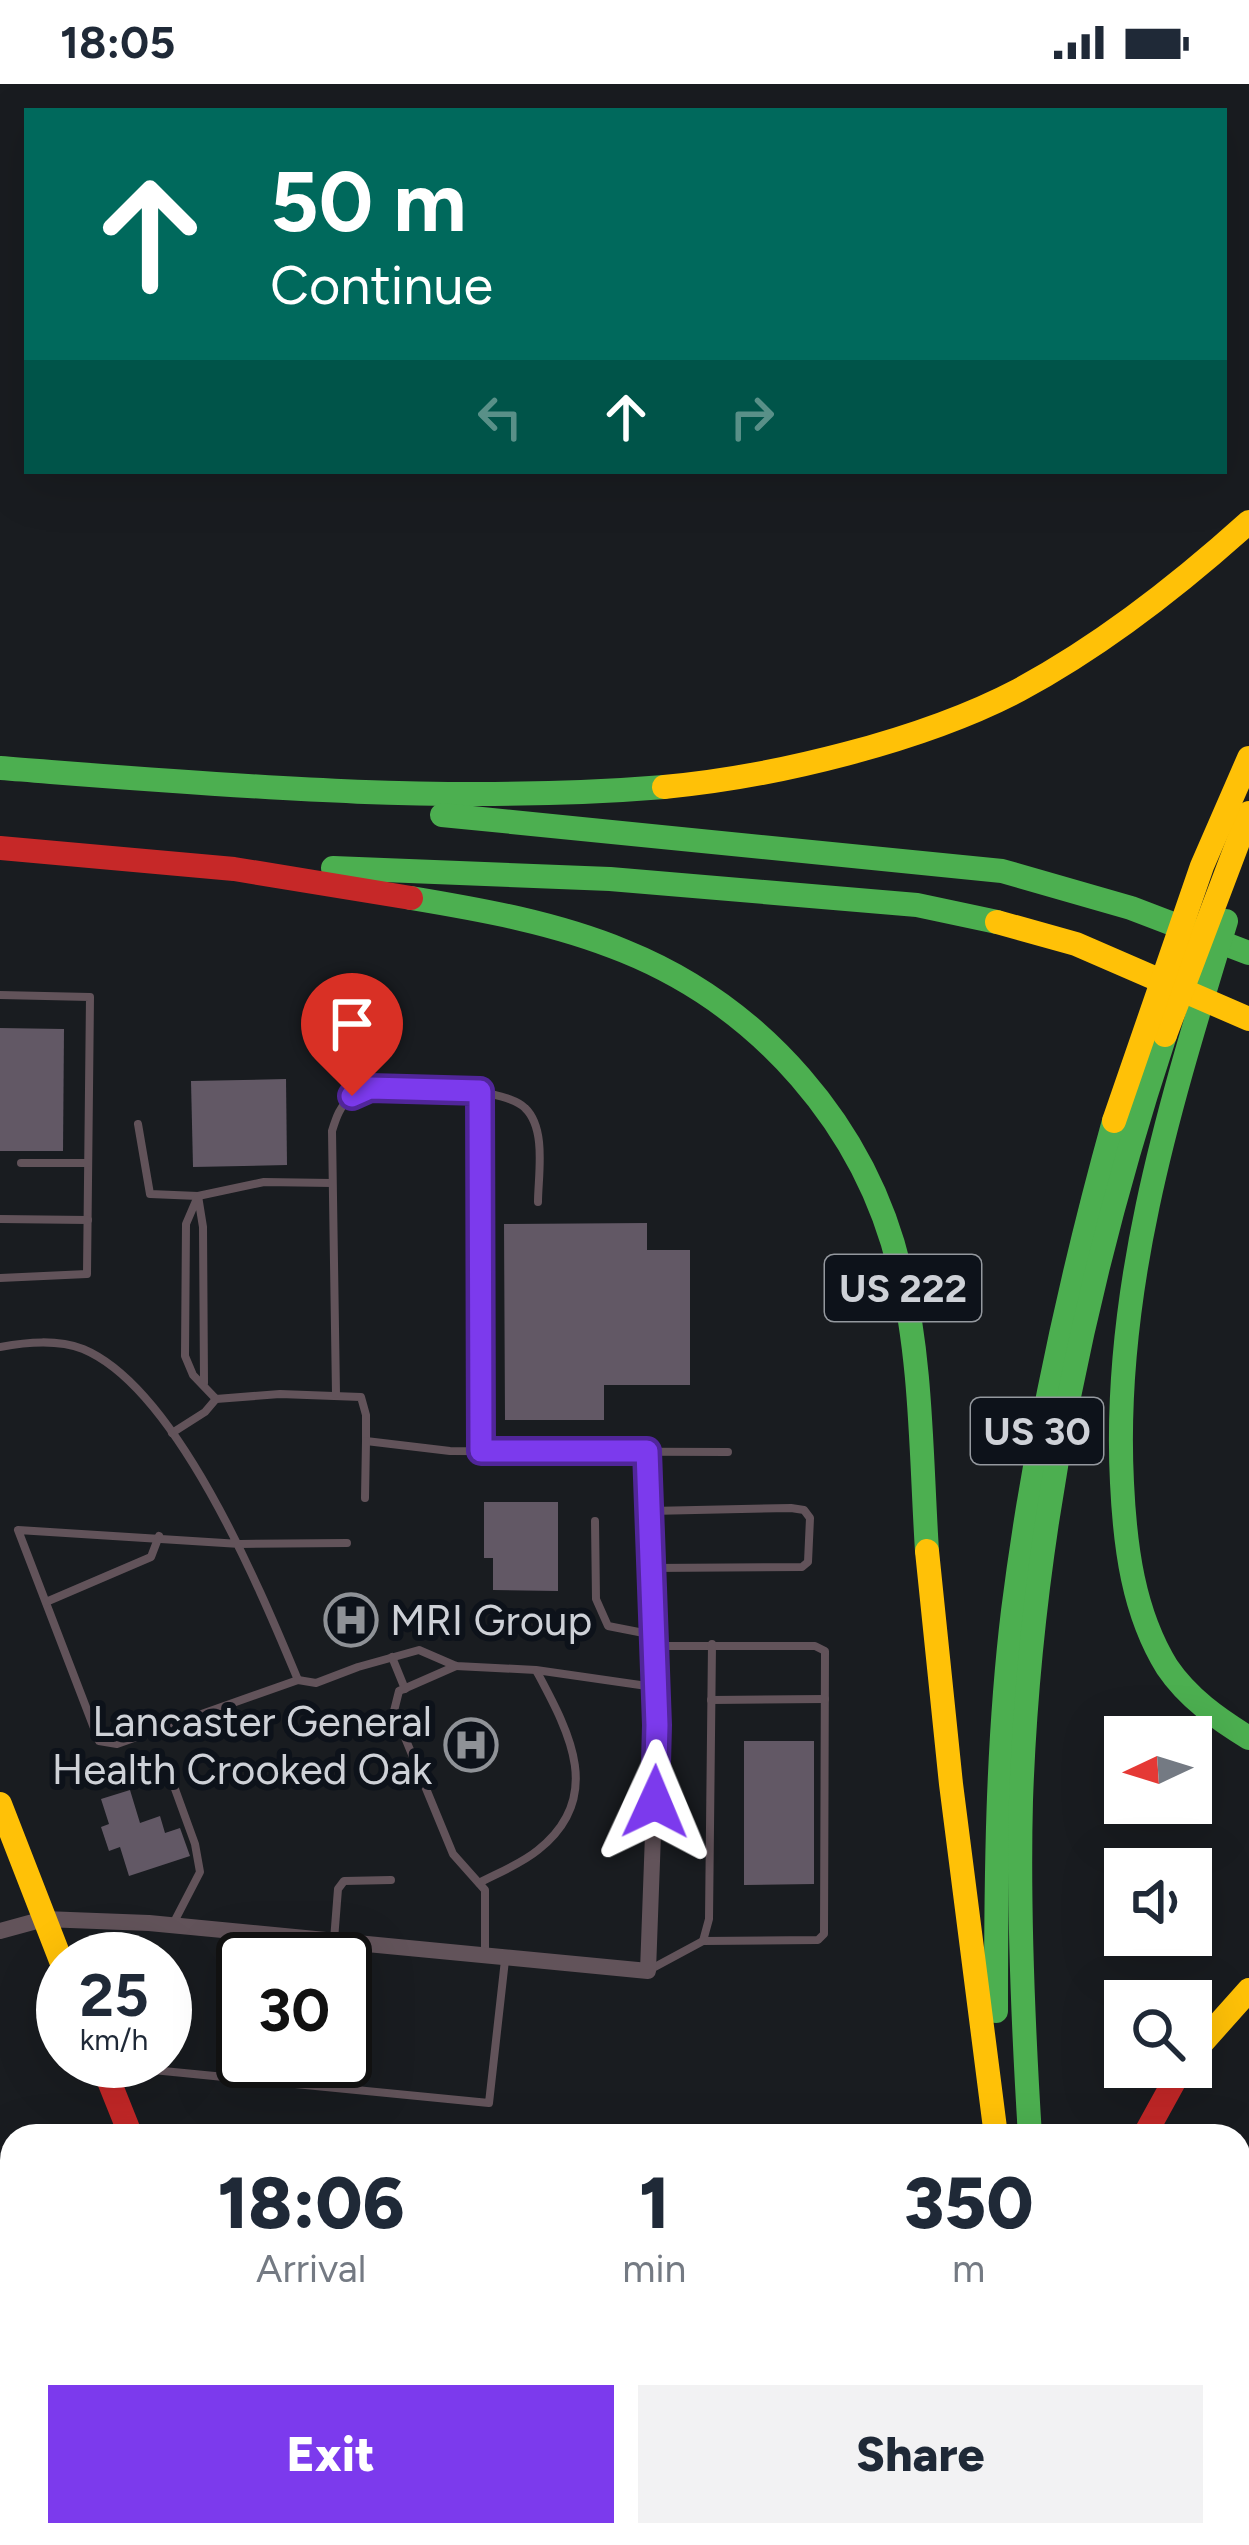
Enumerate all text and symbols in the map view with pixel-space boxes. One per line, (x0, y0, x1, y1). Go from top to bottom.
text: 18:05 (60, 15, 175, 69)
text: 50 m (270, 151, 466, 252)
icon: ahead (72, 156, 228, 312)
text: Continue (270, 253, 493, 318)
icon: left (467, 384, 533, 450)
icon: ahead (593, 384, 659, 450)
icon: right (719, 384, 785, 450)
pin (301, 973, 403, 1096)
icon: arrive (319, 991, 385, 1057)
road number: US 222 (825, 1255, 981, 1321)
road number: US 30 (971, 1398, 1103, 1464)
hospital icon: MRI Group (323, 1592, 379, 1648)
place label: MRI Group (390, 1595, 592, 1646)
place label: Lancaster General Health Crooked Oak (52, 1696, 433, 1795)
north arrow (1104, 1716, 1212, 1824)
map controls (1104, 1716, 1212, 2088)
hospital icon: Lancaster General Health Crooked Oak (443, 1717, 499, 1773)
position arrow (592, 1739, 718, 1865)
button: sound (1104, 1848, 1212, 1956)
speed limit sign: 30 (216, 1932, 372, 2088)
text: 25 (79, 1959, 149, 2031)
button: search (1104, 1980, 1212, 2088)
text: km/h (80, 2021, 148, 2058)
text: 18:06 (218, 2160, 405, 2246)
text: 1 (639, 2160, 670, 2246)
text: 350 (904, 2160, 1033, 2246)
text: Arrival (256, 2245, 366, 2292)
text: min (622, 2245, 686, 2292)
text: m (952, 2245, 985, 2292)
button: Exit (48, 2385, 614, 2523)
button: Share (638, 2385, 1203, 2523)

